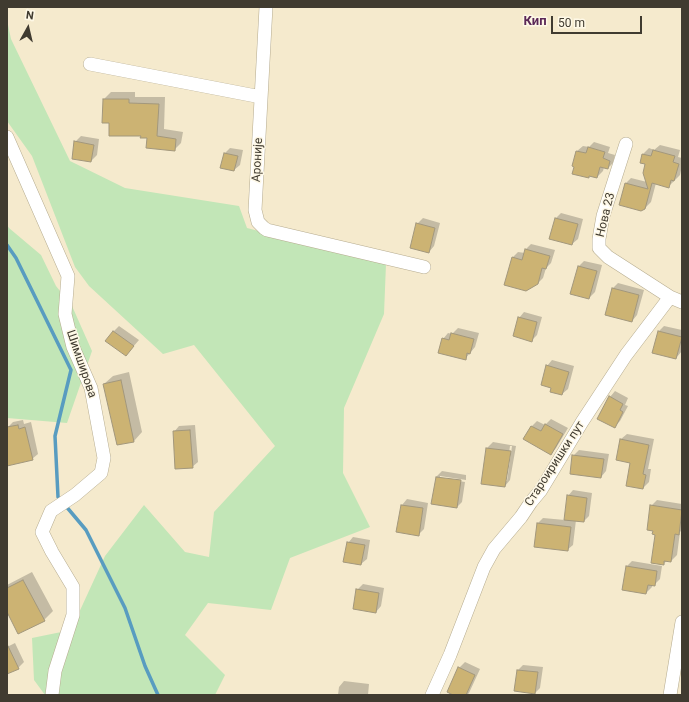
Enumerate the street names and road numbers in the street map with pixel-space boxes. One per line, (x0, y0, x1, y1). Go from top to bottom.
street label: Ароније (250, 137, 266, 183)
street label: Нова 23 (594, 191, 618, 239)
street label: Шимширова (63, 328, 99, 400)
street label: Староиришки пут (522, 419, 588, 509)

